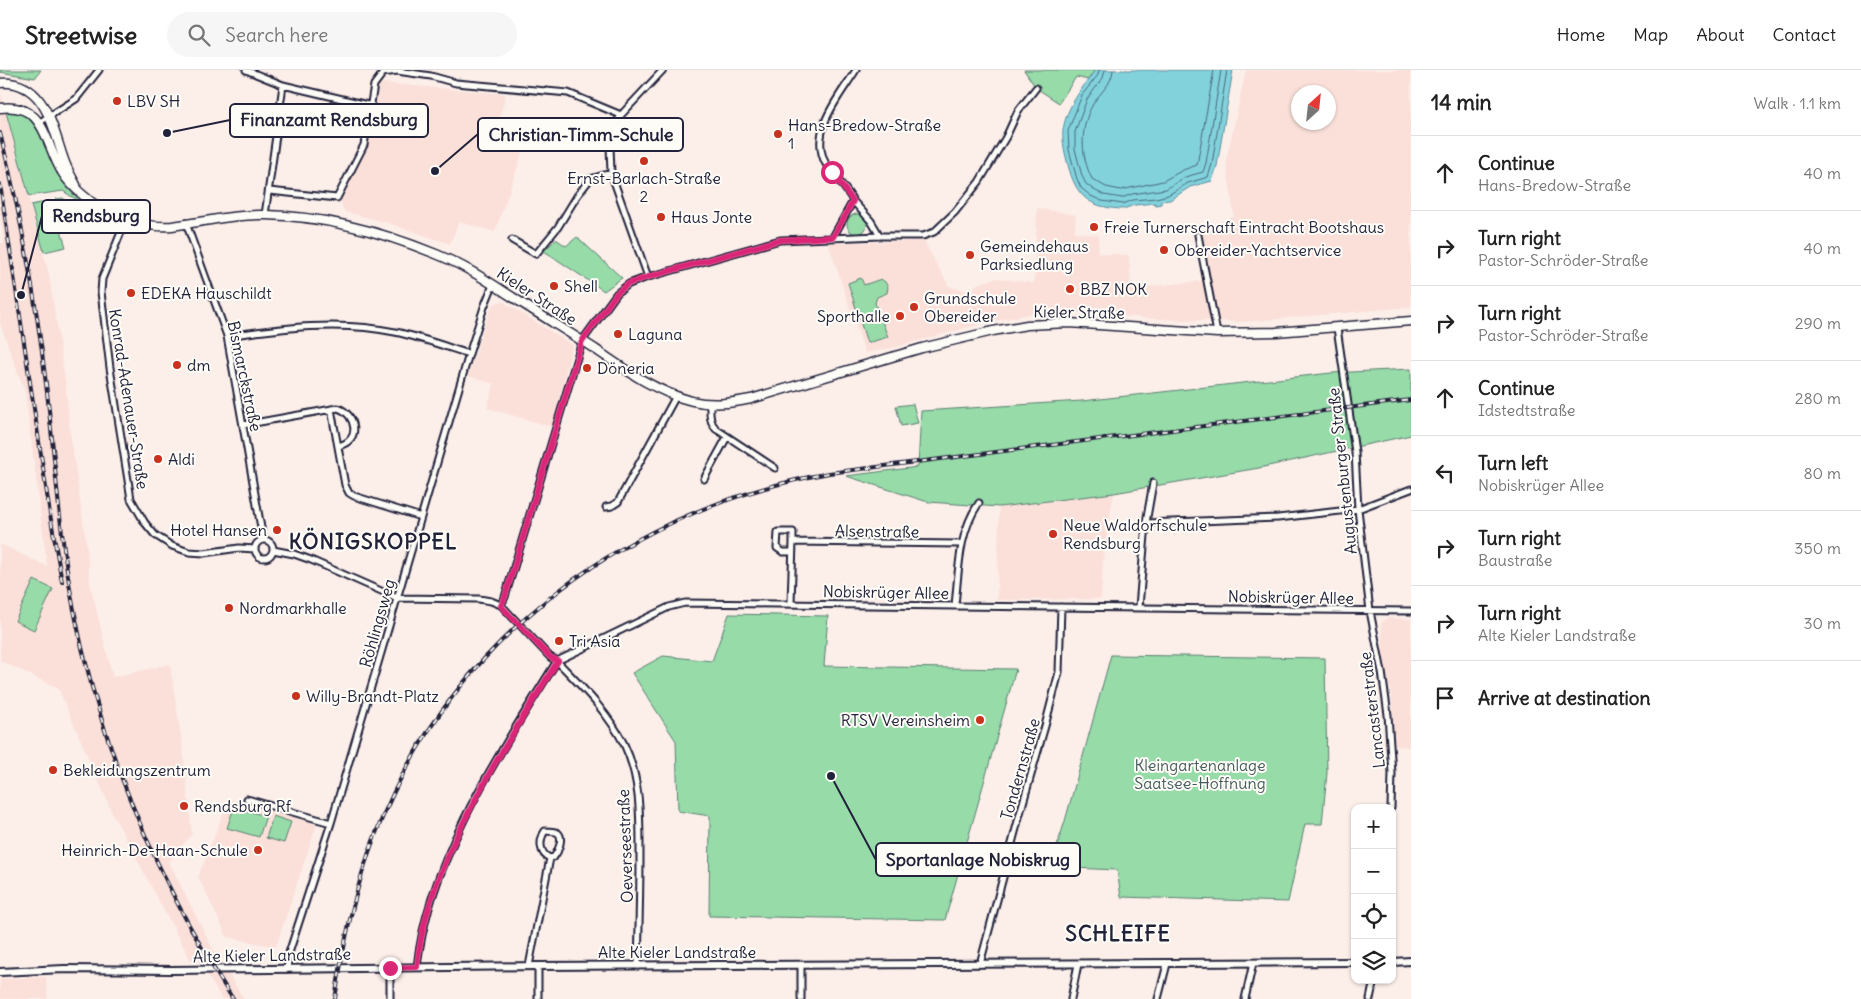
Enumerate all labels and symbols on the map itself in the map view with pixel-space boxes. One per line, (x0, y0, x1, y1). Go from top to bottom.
north arrow (1291, 85, 1336, 130)
place label: LBV SH (127, 91, 180, 111)
marker: LBV SH (111, 95, 123, 107)
callout: Finanzamt Rendsburg (230, 104, 428, 137)
text: Finanzamt Rendsburg (240, 108, 418, 131)
place label: Hans-Bredow-Straße 1 (788, 115, 941, 153)
callout: Christian-Timm-Schule (478, 118, 683, 151)
text: Christian-Timm-Schule (489, 123, 674, 146)
marker: Hans-Bredow-Straße 1 (772, 128, 784, 140)
marker: Ernst-Barlach-Straße 2 (638, 155, 650, 167)
route start (821, 161, 844, 184)
place label: Ernst-Barlach-Straße 2 (567, 168, 721, 206)
callout: Rendsburg (42, 200, 150, 233)
text: Rendsburg (52, 204, 140, 227)
place label: Haus Jonte (671, 207, 752, 227)
marker: Haus Jonte (655, 211, 667, 223)
place label: Freie Turnerschaft Eintracht Bootshaus (1104, 217, 1384, 237)
marker: Freie Turnerschaft Eintracht Bootshaus (1088, 221, 1100, 233)
place label: Gemeindehaus Parksiedlung (980, 236, 1089, 274)
place label: Obereider-Yachtservice (1174, 240, 1341, 260)
marker: Obereider-Yachtservice (1158, 244, 1170, 256)
marker: Gemeindehaus Parksiedlung (964, 249, 976, 261)
street label: Kieler Straße (493, 263, 581, 329)
place label: Shell (564, 276, 598, 296)
place label: BBZ NOK (1080, 279, 1147, 299)
marker: Shell (548, 280, 560, 292)
place label: EDEKA Hauschildt (141, 283, 272, 303)
marker: BBZ NOK (1064, 283, 1076, 295)
marker: EDEKA Hauschildt (125, 287, 137, 299)
place label: Grundschule Obereider (924, 288, 1016, 326)
marker: Grundschule Obereider (908, 301, 920, 313)
street label: Kieler Straße (1033, 301, 1125, 323)
place label: Sporthalle (817, 306, 890, 326)
street label: Konrad-Adenauer-Straße (105, 307, 153, 491)
marker: Sporthalle (894, 310, 906, 322)
street label: Bismarckstraße (224, 319, 266, 433)
place label: Laguna (628, 324, 682, 344)
marker: Laguna (612, 328, 624, 340)
place label: dm (187, 355, 210, 375)
place label: Döneria (597, 358, 654, 378)
marker: dm (171, 359, 183, 371)
marker: Döneria (581, 362, 593, 374)
street label: Augustenburger Straße (1323, 387, 1361, 555)
place label: Aldi (168, 449, 195, 469)
marker: Aldi (152, 453, 164, 465)
place label: Neue Waldorfschule Rendsburg (1063, 515, 1207, 553)
place label: Hotel Hansen (170, 520, 267, 540)
street label: Alsenstraße (835, 520, 919, 542)
marker: Hotel Hansen (271, 524, 283, 536)
district label: KÖNIGSKOPPEL (289, 527, 457, 555)
marker: Neue Waldorfschule Rendsburg (1047, 528, 1059, 540)
street label: Röhlingsweg (355, 576, 399, 670)
street label: Nobiskrüger Allee (823, 581, 949, 603)
street label: Nobiskrüger Allee (1228, 586, 1354, 608)
place label: Nordmarkhalle (239, 598, 347, 618)
marker: Nordmarkhalle (223, 602, 235, 614)
place label: Tri Asia (569, 631, 620, 651)
marker: Tri Asia (553, 635, 565, 647)
street label: Lancasterstraße (1355, 651, 1389, 769)
place label: Willy-Brandt-Platz (306, 686, 439, 706)
marker: Willy-Brandt-Platz (290, 690, 302, 702)
place label: RTSV Vereinsheim (841, 710, 970, 730)
marker: RTSV Vereinsheim (974, 714, 986, 726)
street label: Tondernstraße (996, 716, 1044, 822)
park label: Kleingartenanlage Saatsee-Hoffnung (1134, 755, 1266, 793)
place label: Bekleidungszentrum (63, 760, 211, 780)
marker: Bekleidungszentrum (47, 764, 59, 776)
street label: Oeverseestraße (613, 789, 637, 903)
place label: Rendsburg Rf (194, 796, 292, 816)
marker: Rendsburg Rf (178, 800, 190, 812)
place label: Heinrich-De-Haan-Schule (61, 840, 248, 860)
callout: Sportanlage Nobiskrug (876, 843, 1080, 876)
marker: Heinrich-De-Haan-Schule (252, 844, 264, 856)
text: Sportanlage Nobiskrug (886, 848, 1070, 871)
district label: SCHLEIFE (1065, 920, 1171, 947)
street label: Alte Kieler Landstraße (598, 942, 756, 962)
street label: Alte Kieler Landstraße (193, 944, 351, 966)
route end (379, 957, 402, 980)

